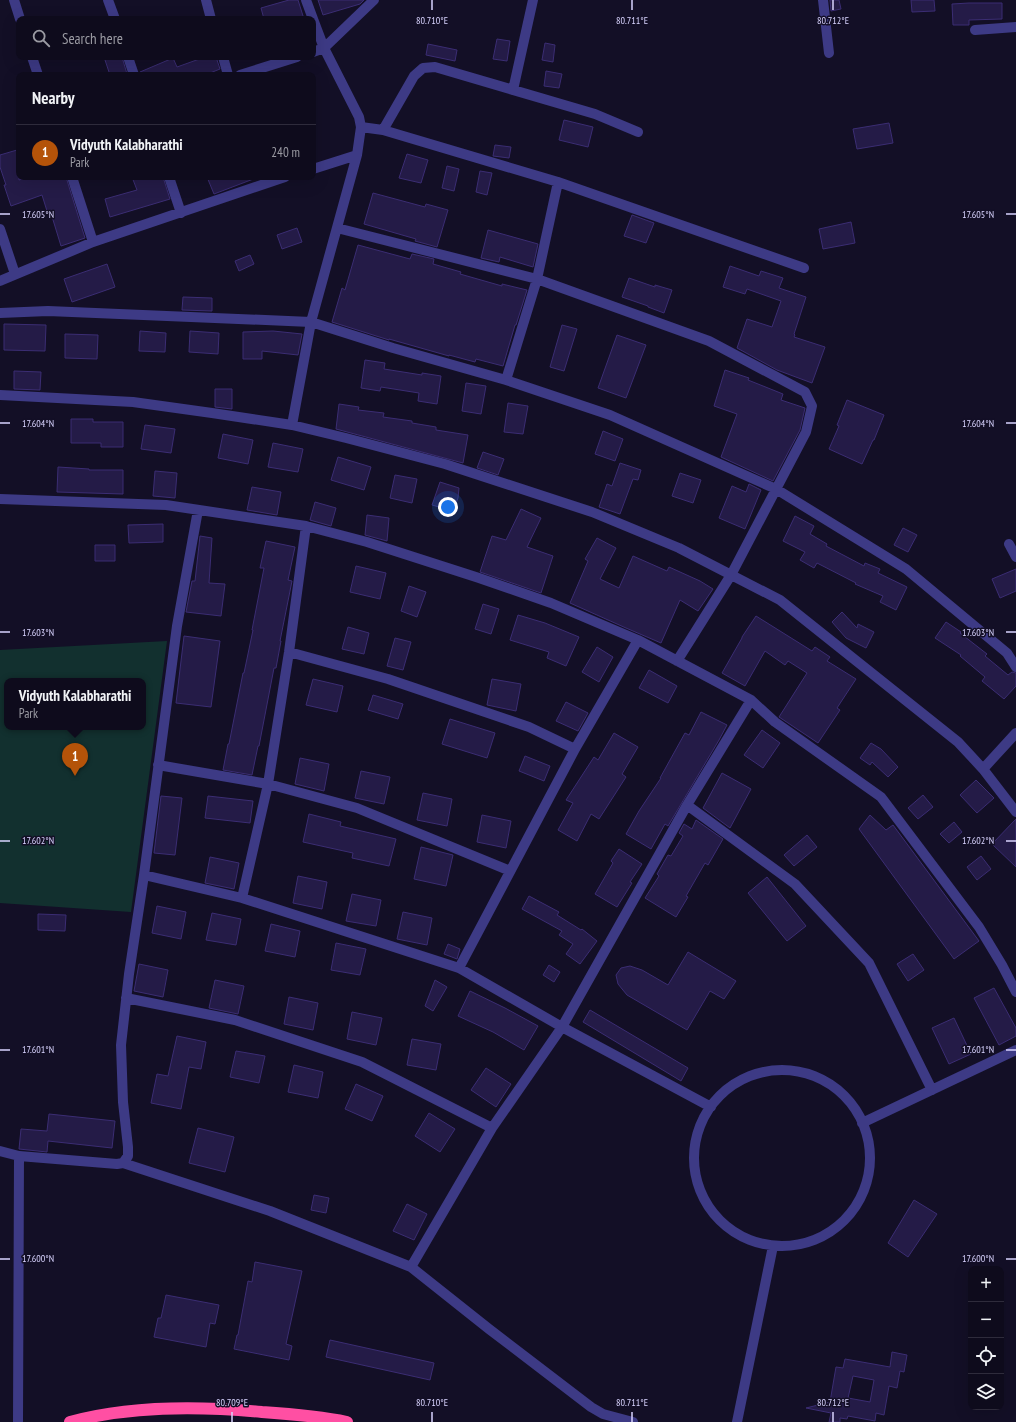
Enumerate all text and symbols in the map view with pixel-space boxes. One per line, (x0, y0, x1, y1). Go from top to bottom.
text: 80.710°E (416, 14, 448, 27)
text: 80.711°E (616, 14, 648, 27)
text: 80.712°E (817, 14, 849, 27)
search box (16, 16, 316, 60)
icon: search (30, 27, 52, 49)
text: Search here (62, 29, 123, 48)
text: Nearby (32, 87, 75, 109)
text: Vidyuth Kalabharathi (70, 135, 183, 154)
text: 1 (42, 144, 48, 161)
text: 240 m (271, 144, 300, 161)
text: Park (70, 154, 89, 171)
text: 17.605°N (22, 208, 54, 221)
text: 17.605°N (962, 208, 994, 221)
text: 17.604°N (22, 417, 54, 430)
text: 17.604°N (962, 417, 994, 430)
your location (438, 497, 458, 517)
text: 17.603°N (22, 626, 54, 639)
text: 17.603°N (962, 626, 994, 639)
popup (4, 678, 146, 730)
text: Vidyuth Kalabharathi (19, 686, 131, 705)
text: Park (19, 705, 38, 722)
pin: 1 (62, 743, 88, 776)
text: 17.602°N (22, 834, 54, 847)
text: 17.602°N (962, 834, 994, 847)
text: 17.601°N (22, 1043, 54, 1056)
text: 17.601°N (962, 1043, 994, 1056)
text: 17.600°N (22, 1252, 54, 1265)
text: 17.600°N (962, 1252, 994, 1265)
map controls (968, 1266, 1004, 1410)
button: + (968, 1266, 1004, 1302)
button: − (968, 1302, 1004, 1338)
button: locate (968, 1338, 1004, 1374)
button: layers (968, 1374, 1004, 1410)
text: 80.709°E (216, 1396, 248, 1409)
text: 80.710°E (416, 1396, 448, 1409)
text: 80.711°E (616, 1396, 648, 1409)
text: 80.712°E (817, 1396, 849, 1409)

